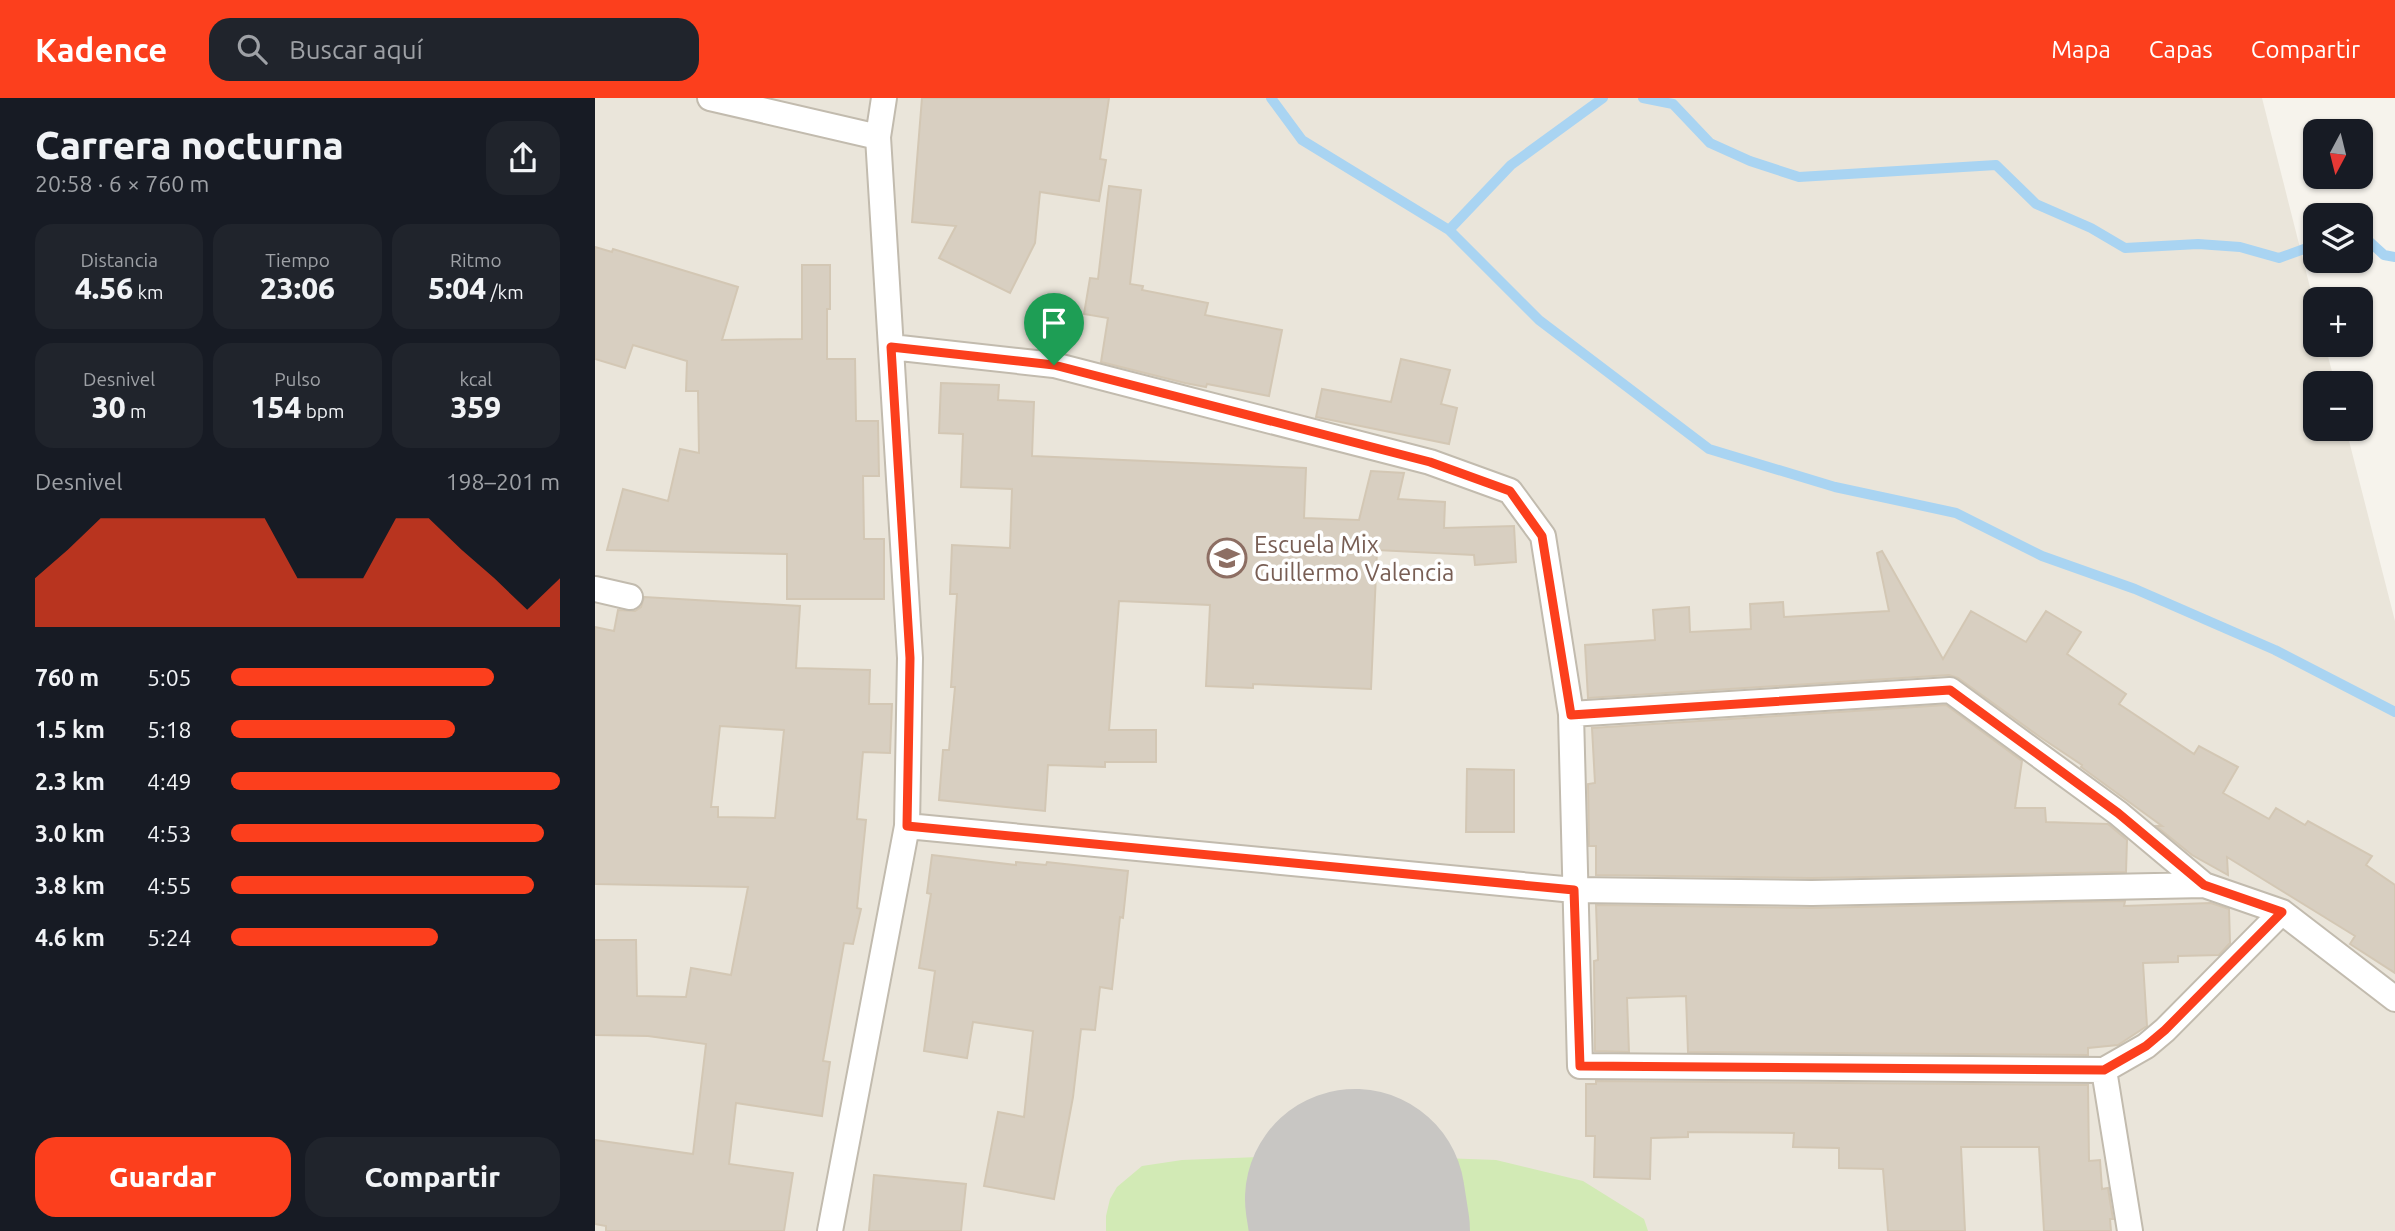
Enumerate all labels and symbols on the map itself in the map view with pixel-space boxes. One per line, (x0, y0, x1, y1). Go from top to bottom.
north arrow (2303, 119, 2373, 189)
pin (1024, 293, 1084, 365)
place label: Escuela Mix Guillermo Valencia (1254, 531, 1454, 586)
school or university icon: Escuela Mix Guillermo Valencia (1206, 537, 1248, 579)

